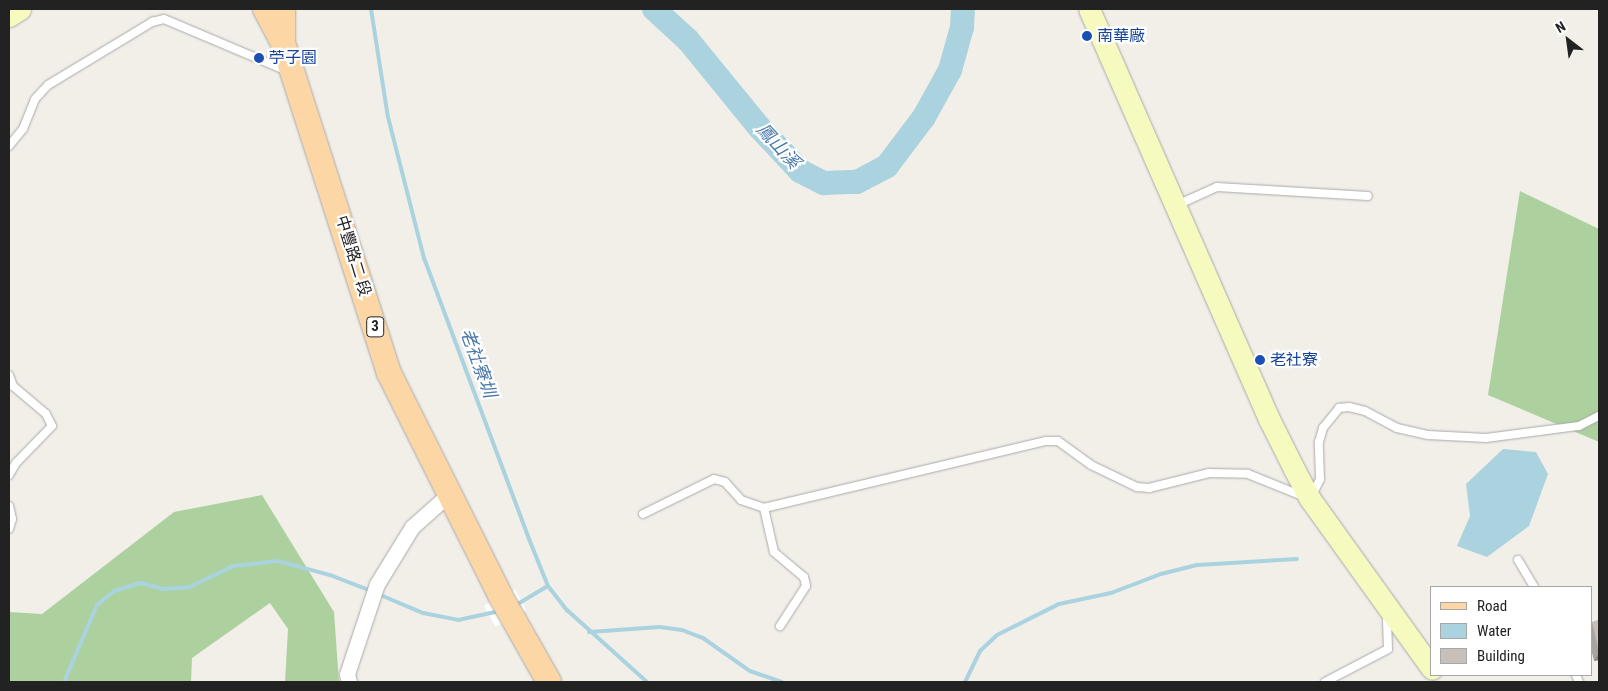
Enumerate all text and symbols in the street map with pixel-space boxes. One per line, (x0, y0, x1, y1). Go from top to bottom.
north arrow (1543, 15, 1593, 65)
text: N (1553, 18, 1568, 36)
place label: 南華廠 (1097, 26, 1145, 46)
marker: 南華廠 (1081, 30, 1093, 42)
place label: 苧子園 (269, 48, 317, 68)
marker: 苧子園 (253, 52, 265, 64)
water label: 鳳山溪 (752, 119, 804, 173)
street label: 中豐路二 段 (332, 213, 374, 299)
road number: 3 (365, 314, 385, 340)
water label: 老社寮圳 (456, 325, 500, 401)
place label: 老社寮 (1270, 350, 1318, 370)
marker: 老社寮 (1254, 354, 1266, 366)
legend (1430, 586, 1593, 676)
text: Road (1477, 597, 1507, 615)
text: Water (1477, 622, 1511, 640)
text: Building (1477, 647, 1525, 665)

